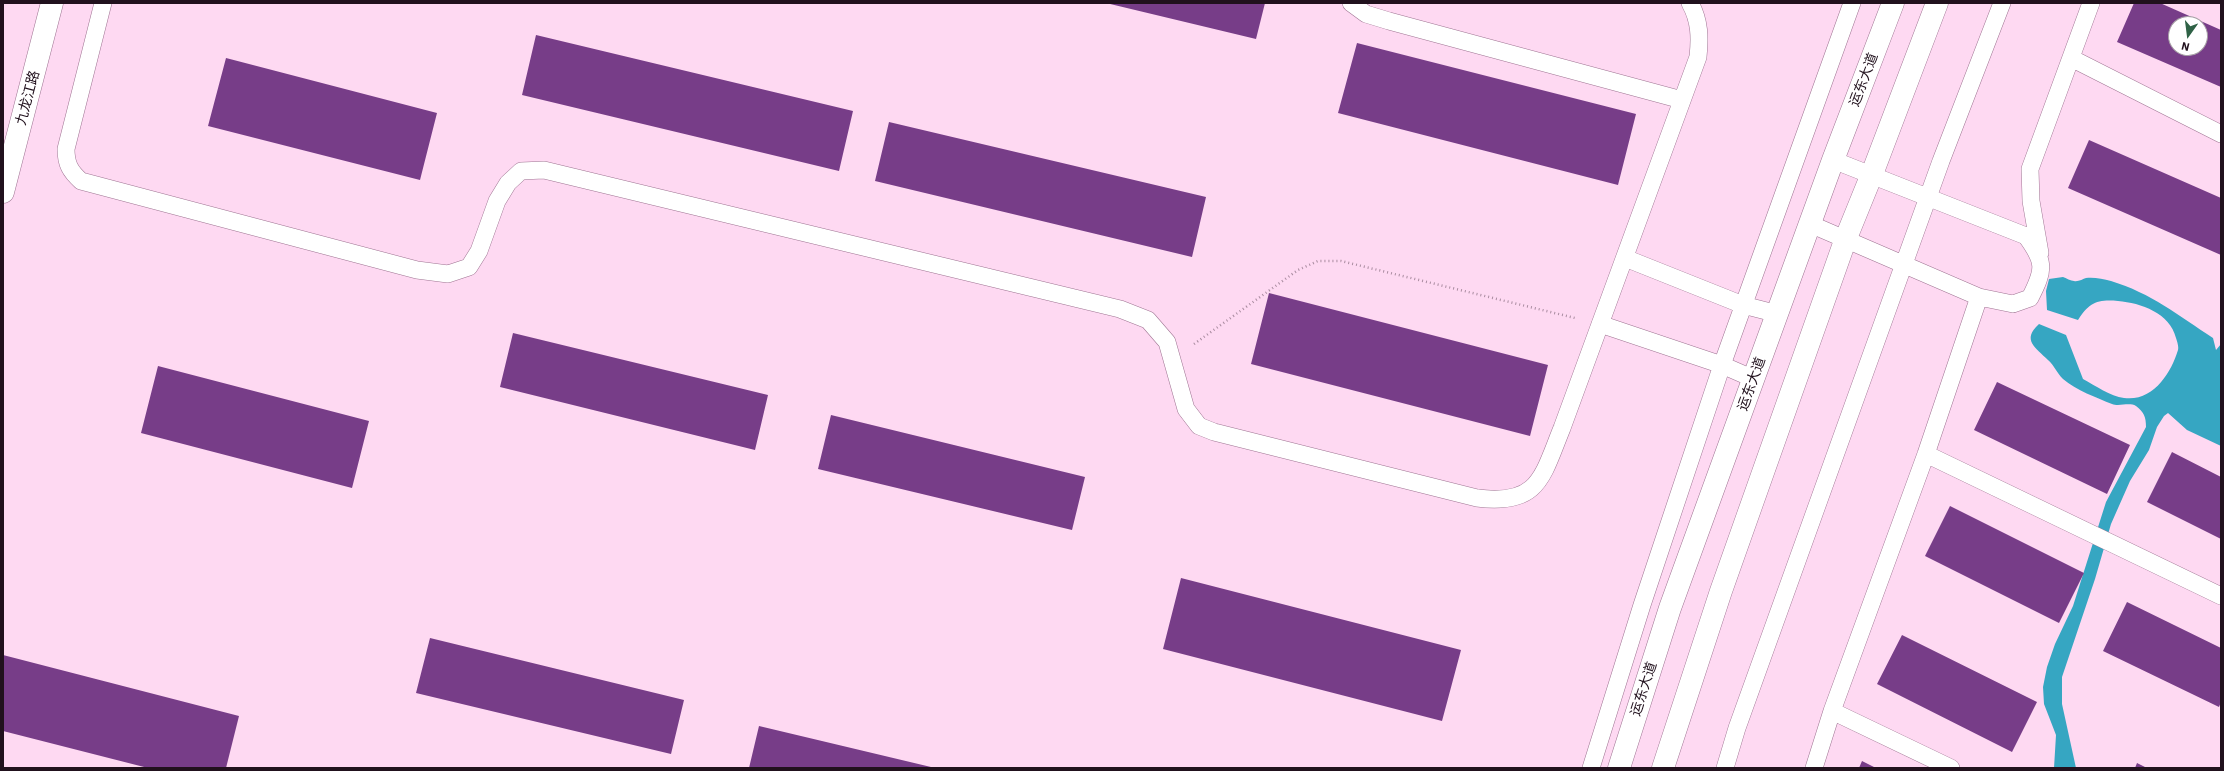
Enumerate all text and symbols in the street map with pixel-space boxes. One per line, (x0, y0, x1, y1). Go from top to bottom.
north arrow (2168, 16, 2208, 56)
text: N (2180, 39, 2191, 54)
street label: 运东大道 (1846, 51, 1882, 109)
street label: 九龙江路 (13, 69, 43, 127)
street label: 运东大道 (1735, 355, 1769, 413)
street label: 运东大道 (1627, 660, 1661, 718)

